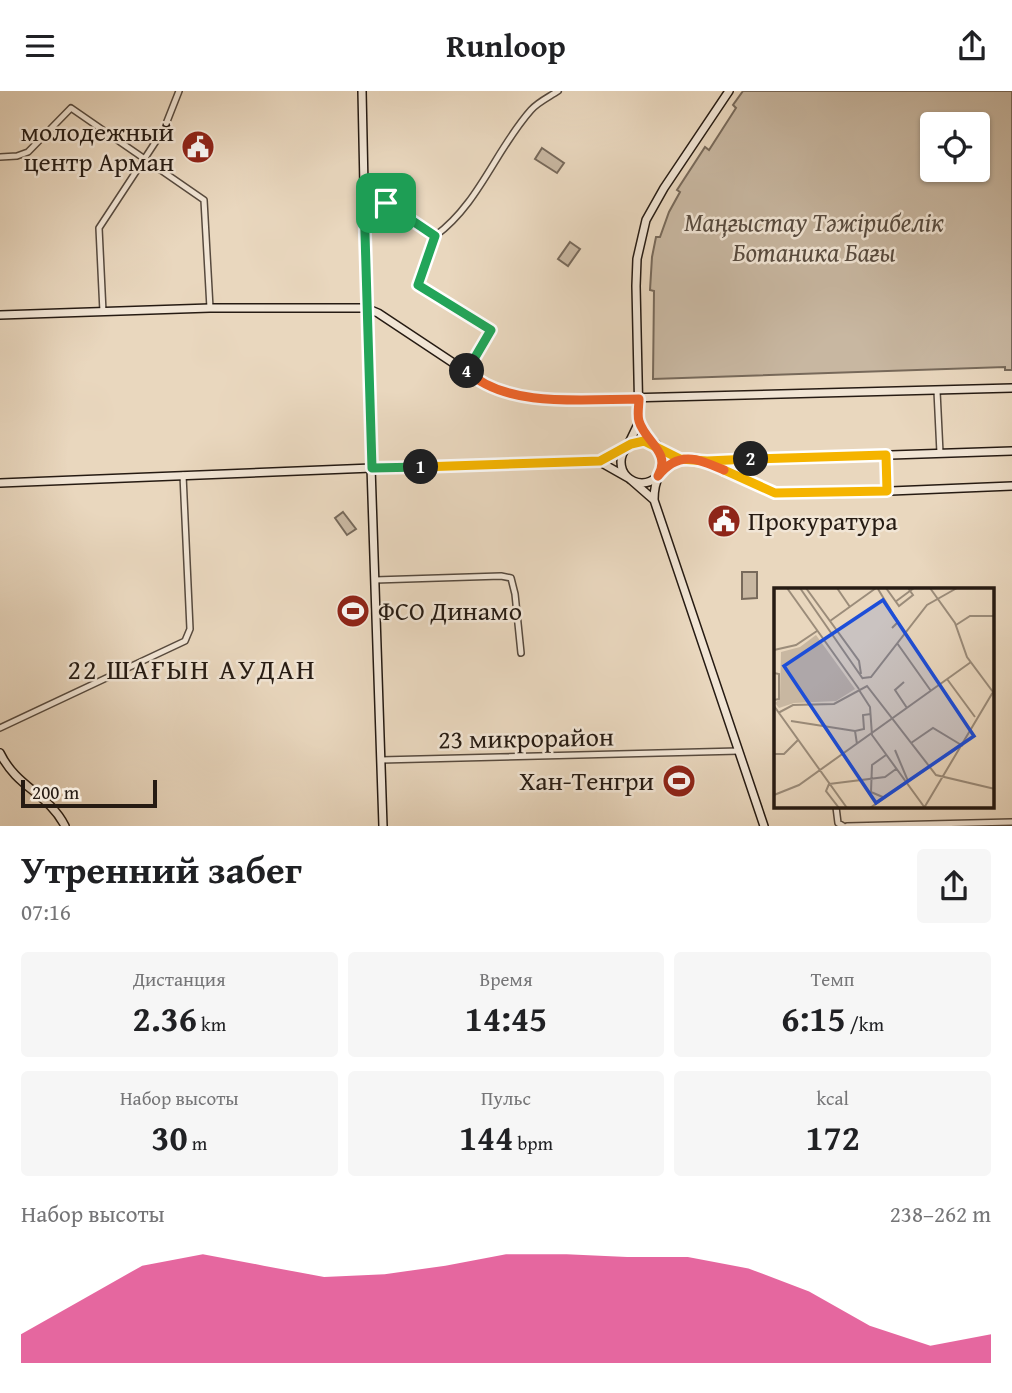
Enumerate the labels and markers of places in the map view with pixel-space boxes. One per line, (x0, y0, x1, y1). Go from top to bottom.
place label: молодежный центр Арман (20, 112, 174, 181)
public building icon: молодежный центр Арман (179, 128, 217, 166)
pin (356, 173, 416, 233)
pin: 4 (449, 353, 484, 389)
pin: 2 (734, 441, 768, 477)
pin: 1 (404, 449, 438, 485)
place label: Прокуратура (748, 501, 898, 540)
public building icon: Прокуратура (705, 502, 743, 540)
place label: ФСО Динамо (378, 591, 522, 630)
sports icon: ФСО Динамо (334, 592, 372, 630)
place label: Хан-Тенгри (519, 761, 654, 800)
sports icon: Хан-Тенгри (660, 762, 698, 800)

